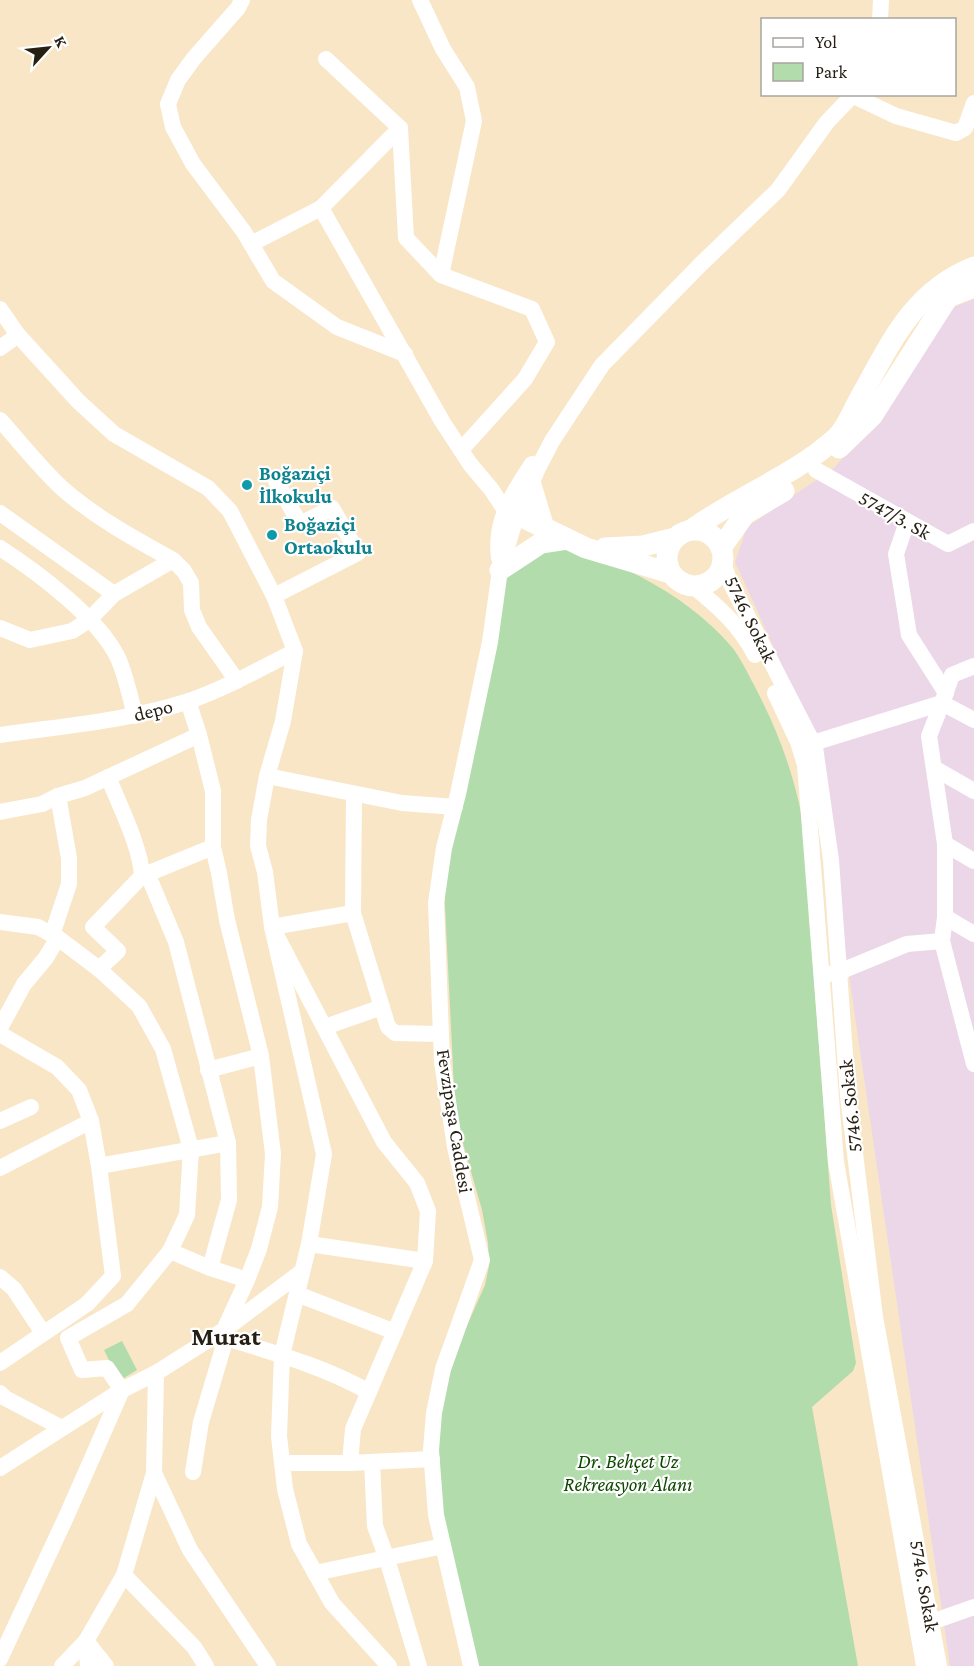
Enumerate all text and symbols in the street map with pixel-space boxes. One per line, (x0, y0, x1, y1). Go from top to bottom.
north arrow (18, 18, 78, 78)
legend (761, 18, 956, 96)
text: Yol (815, 32, 837, 52)
text: K (51, 33, 71, 51)
text: Park (815, 62, 847, 82)
place label: Boğaziçi İlkokulu (259, 462, 333, 507)
marker: Boğaziçi İlkokulu (240, 478, 254, 492)
street label: 5747/3. Sk (855, 486, 935, 544)
place label: Boğaziçi Ortaokulu (284, 513, 373, 558)
marker: Boğaziçi Ortaokulu (265, 528, 279, 542)
street label: 5746. Sokak (721, 572, 782, 666)
street label: depo (131, 695, 175, 726)
street label: Fevzipaşa Caddesi (432, 1047, 477, 1195)
street label: 5746. Sokak (834, 1058, 866, 1154)
district label: Murat (191, 1322, 261, 1351)
park label: Dr. Behçet Uz Rekreasyon Alanı (564, 1450, 692, 1496)
street label: 5746. Sokak (906, 1538, 944, 1634)

